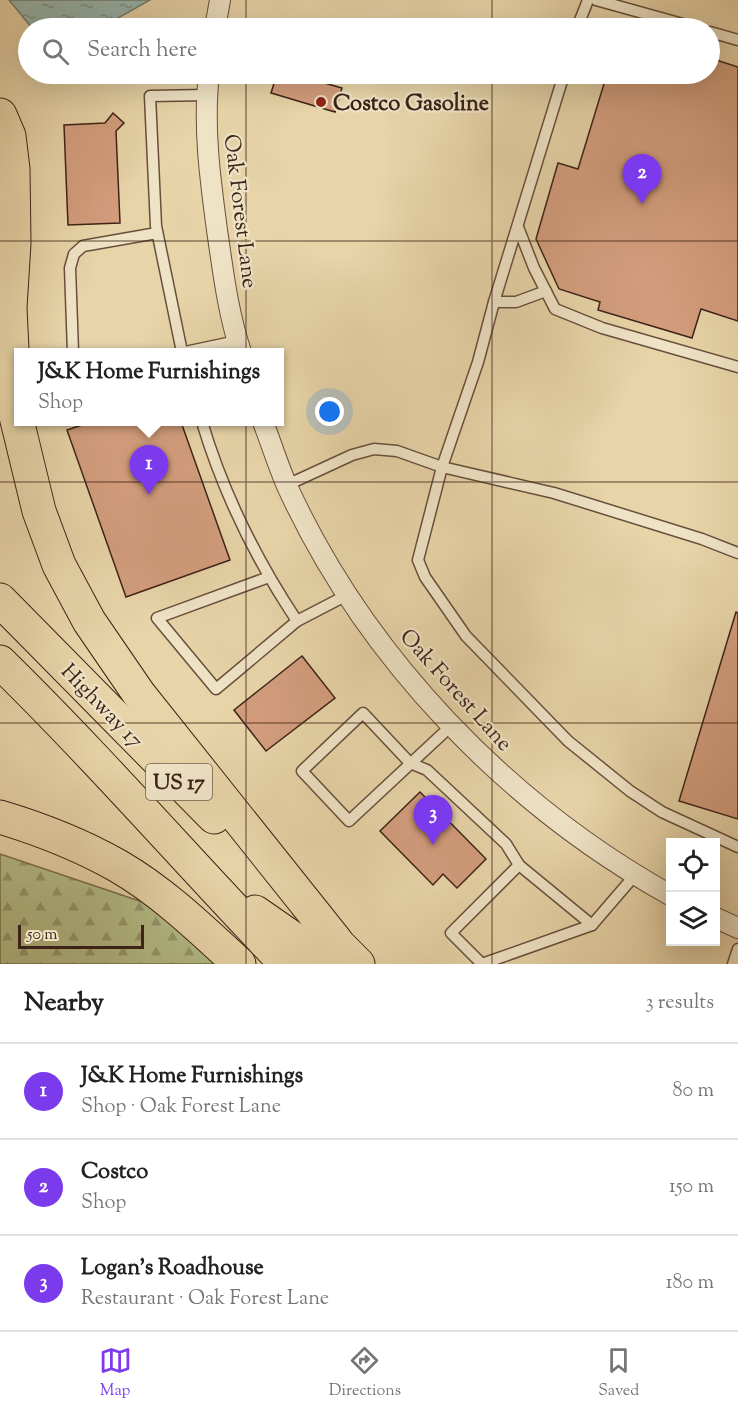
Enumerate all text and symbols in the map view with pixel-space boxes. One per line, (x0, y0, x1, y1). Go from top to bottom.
search box (18, 18, 720, 84)
icon: search (39, 35, 72, 68)
text: Search here (87, 35, 197, 67)
place label: Costco Gasoline (333, 89, 489, 121)
marker: Costco Gasoline (314, 95, 328, 109)
street label: Oak Forest Lane (214, 132, 264, 290)
pin: 2 (622, 154, 662, 204)
popup (14, 348, 284, 426)
text: J&K Home Furnishings (38, 357, 260, 389)
text: Shop (38, 389, 83, 418)
your location (315, 397, 344, 426)
pin: 1 (130, 446, 168, 495)
street label: Oak Forest Lane (391, 623, 519, 759)
street label: Highway 17 (52, 657, 150, 757)
road number: US 17 (146, 764, 212, 800)
pin: 3 (414, 796, 452, 845)
map controls (666, 838, 720, 946)
button: locate (666, 838, 720, 892)
button: layers (666, 892, 720, 946)
scale bar (18, 922, 144, 950)
text: 50 m (27, 924, 58, 947)
text: Nearby (24, 985, 104, 1022)
text: 3 results (645, 989, 714, 1018)
text: J&K Home Furnishings (81, 1061, 303, 1093)
text: 1 (40, 1077, 47, 1106)
text: 80 m (673, 1077, 714, 1106)
text: Shop · Oak Forest Lane (81, 1093, 281, 1122)
text: Costco (81, 1157, 148, 1189)
text: 2 (39, 1173, 48, 1202)
text: 150 m (669, 1173, 714, 1202)
text: Shop (81, 1189, 126, 1218)
text: Logan's Roadhouse (81, 1253, 264, 1285)
text: 3 (39, 1269, 48, 1298)
text: 180 m (666, 1269, 714, 1298)
text: Restaurant · Oak Forest Lane (81, 1285, 329, 1314)
tab: Map (99, 1344, 132, 1403)
tab: Directions (329, 1344, 401, 1403)
tab: Saved (598, 1344, 639, 1403)

